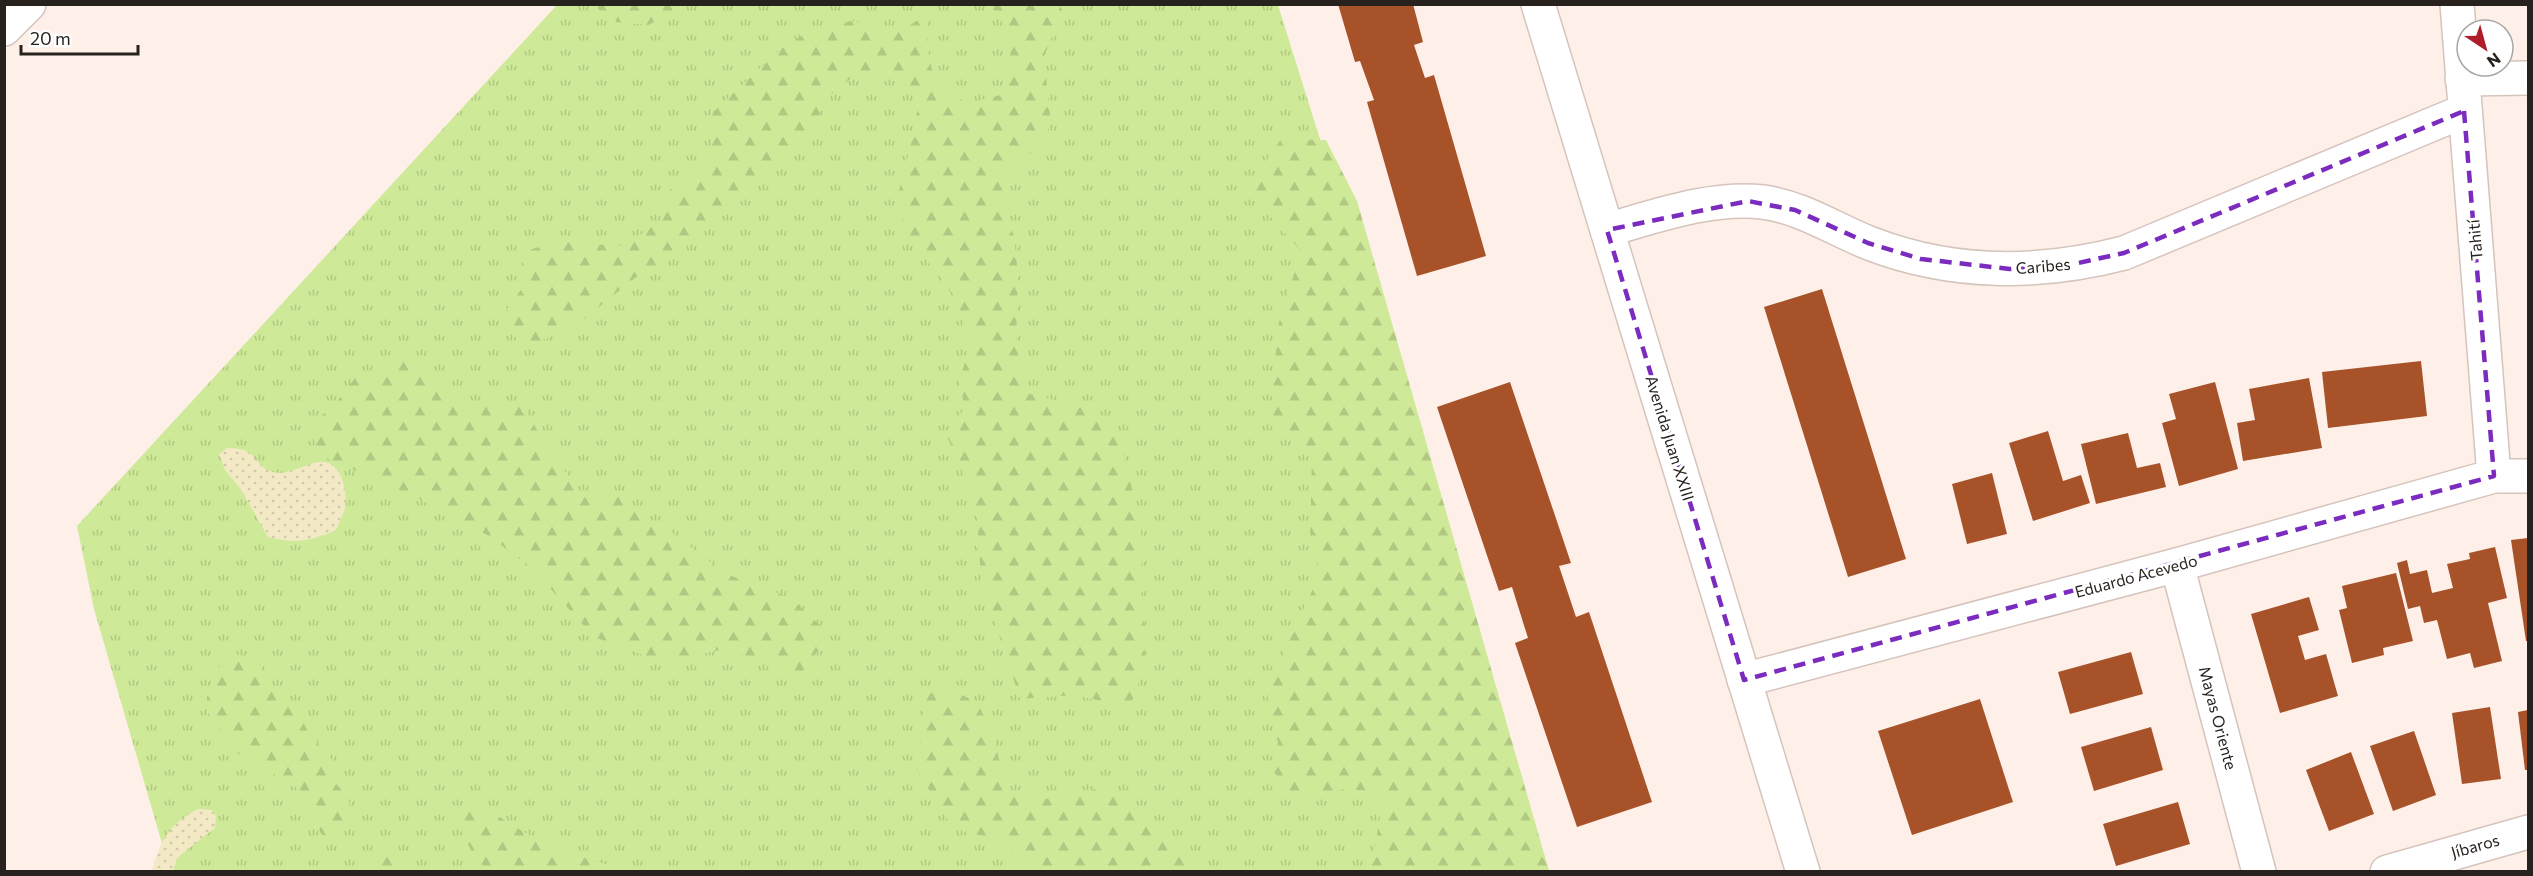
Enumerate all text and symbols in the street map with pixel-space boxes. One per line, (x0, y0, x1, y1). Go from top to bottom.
scale bar (21, 18, 138, 56)
north arrow (2455, 18, 2515, 78)
text: 20 m (30, 27, 71, 49)
text: N (2484, 49, 2505, 72)
street label: Tahití (2463, 218, 2486, 261)
street label: Caribes (2015, 254, 2071, 277)
street label: Avenida Juan XXIII (1642, 373, 1699, 503)
street label: Eduardo Acevedo (2073, 550, 2199, 601)
street label: Mayas Oriente (2196, 664, 2241, 772)
street label: Jíbaros (2448, 830, 2501, 861)

